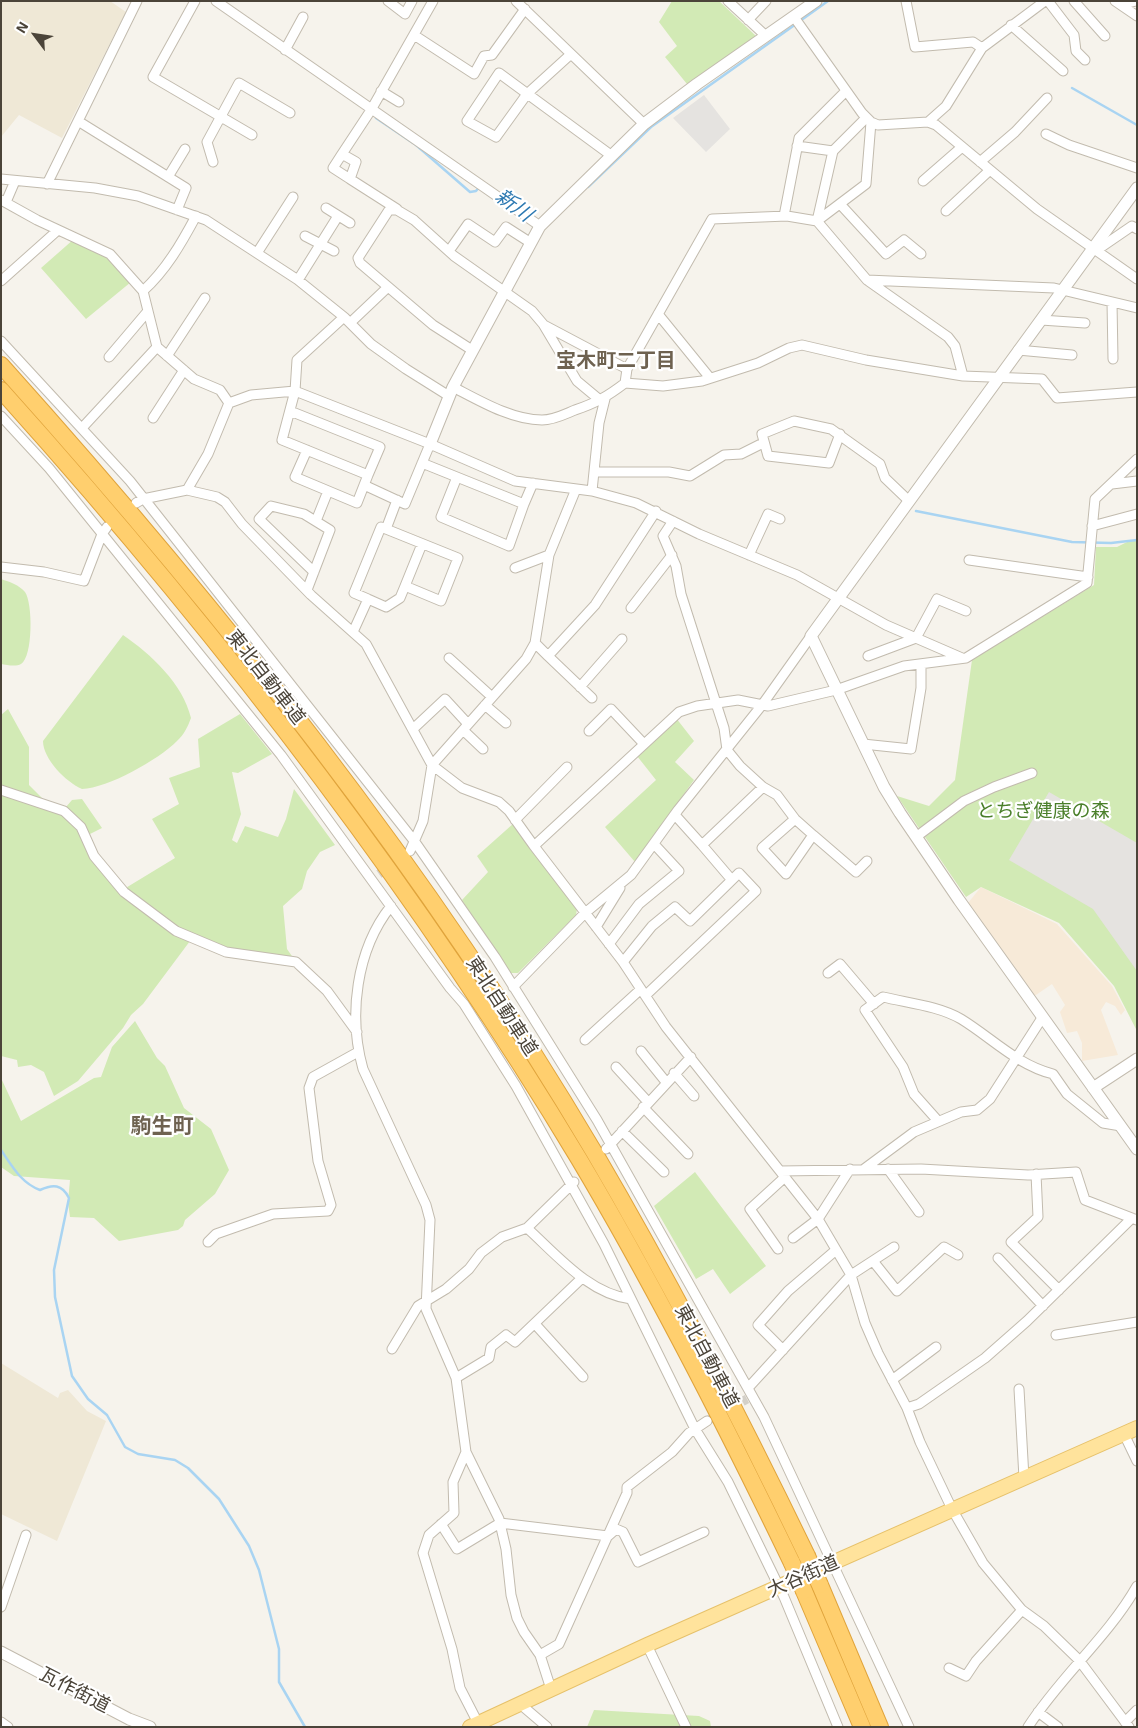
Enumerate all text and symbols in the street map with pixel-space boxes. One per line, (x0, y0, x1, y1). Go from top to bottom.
north arrow (10, 10, 60, 60)
text: N (12, 18, 32, 36)
water label: 新川 (491, 184, 537, 226)
district label: 宝木町二丁目 (556, 348, 676, 372)
street label: 東北自動車道 (222, 625, 310, 729)
park label: とちぎ健康の森 (977, 800, 1109, 822)
street label: 東北自動車道 (461, 952, 543, 1060)
district label: 駒生町 (131, 1113, 193, 1139)
street label: 東北自動車道 (670, 1300, 744, 1412)
street label: 大谷街道 (764, 1550, 842, 1602)
street label: 瓦作街道 (36, 1663, 114, 1717)

